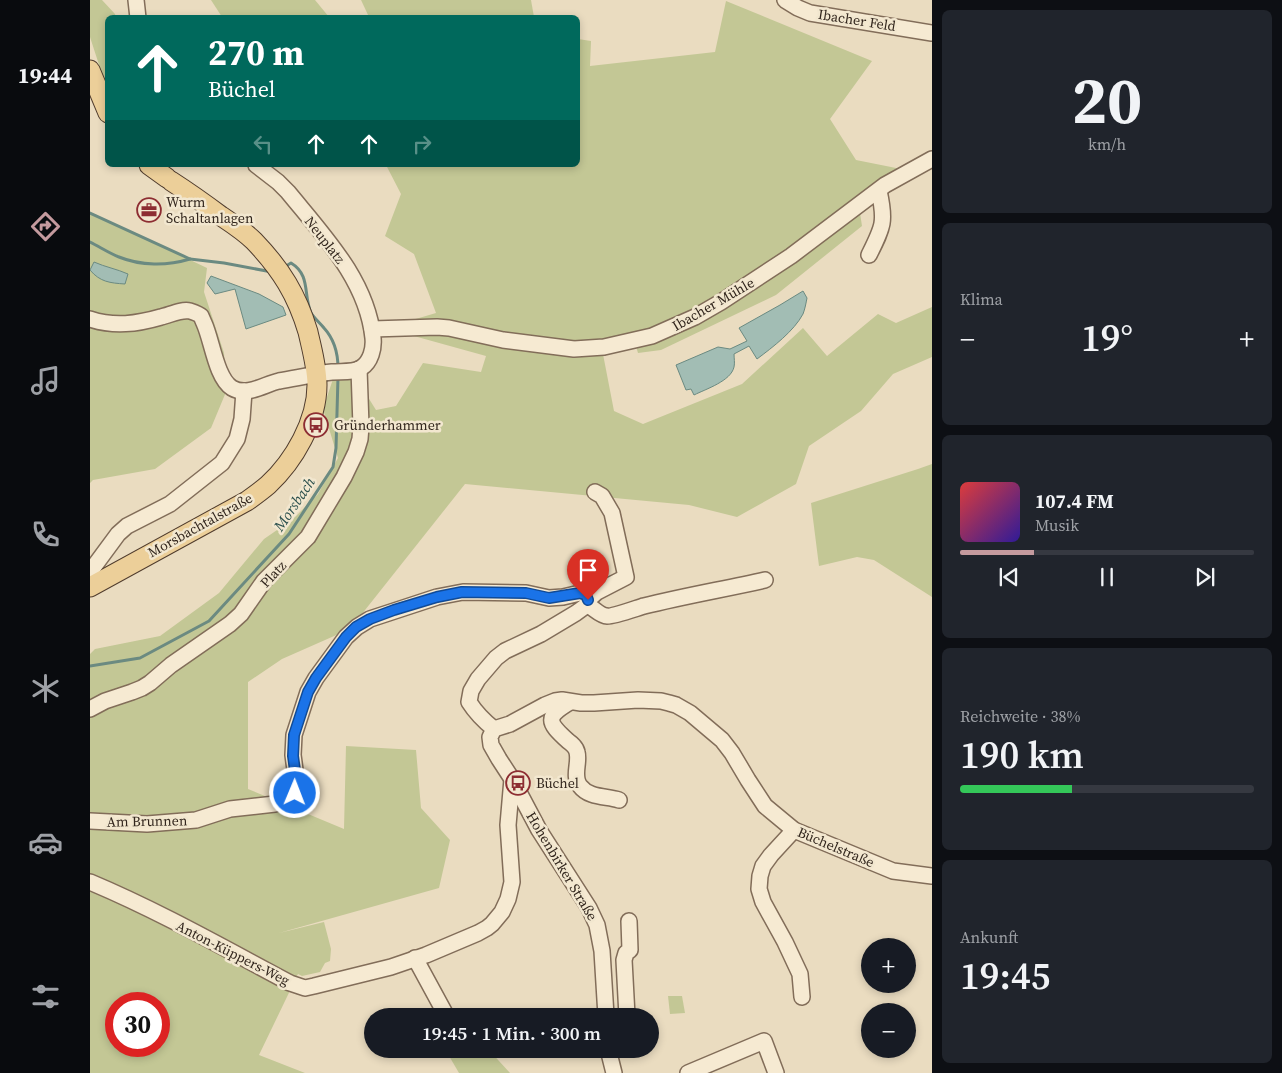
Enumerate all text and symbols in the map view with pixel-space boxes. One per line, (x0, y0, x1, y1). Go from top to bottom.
street label: Ibacher Feld (817, 4, 897, 36)
text: 270 m (208, 29, 304, 77)
icon: ahead (125, 35, 190, 100)
text: 20 (1072, 56, 1142, 145)
text: 19:44 (18, 60, 72, 90)
text: Büchel (208, 74, 275, 104)
icon: left (249, 130, 277, 158)
icon: ahead (302, 130, 330, 158)
icon: ahead (355, 130, 383, 158)
icon: right (408, 130, 436, 158)
text: km/h (1088, 133, 1126, 155)
place label: Wurm Schaltanlagen (166, 192, 254, 228)
office icon: Wurm Schaltanlagen (136, 197, 162, 223)
icon: directions (28, 209, 63, 244)
street label: Neuplatz (300, 212, 350, 268)
street label: Ibacher Mühle (668, 272, 758, 336)
text: Klima (960, 288, 1003, 310)
text: 19° (1081, 312, 1133, 364)
text: − (960, 320, 975, 358)
text: + (1239, 320, 1254, 358)
icon: music (28, 363, 63, 398)
bus stop icon: Gründerhammer (303, 412, 329, 438)
place label: Gründerhammer (334, 415, 441, 435)
water label: Morsbach (268, 473, 320, 536)
street label: Morsbachtalstraße (144, 488, 256, 562)
text: 107.4 FM (1035, 488, 1114, 514)
text: Musik (1035, 514, 1079, 536)
icon: phone (28, 517, 63, 552)
pin (567, 549, 609, 600)
street label: Platz (255, 556, 291, 592)
icon: arrive (574, 556, 602, 584)
icon: previous (995, 563, 1023, 591)
icon: pause (1093, 563, 1121, 591)
icon: next (1191, 563, 1219, 591)
icon: climate (28, 671, 63, 706)
text: Reichweite · 38% (960, 705, 1080, 727)
text: 190 km (960, 729, 1084, 781)
position arrow (268, 766, 320, 818)
bus stop icon: Büchel (505, 770, 531, 796)
place label: Büchel (536, 773, 579, 793)
street label: Hohenbirker Straße (522, 808, 602, 924)
street label: Am Brunnen (107, 810, 188, 832)
street label: Büchelstraße (794, 822, 878, 872)
icon: car (28, 825, 63, 860)
street label: Anton-Küppers-Weg (173, 916, 293, 990)
text: Ankunft (960, 926, 1018, 948)
map controls (861, 938, 916, 1058)
button: + (861, 938, 916, 993)
text: 19:45 (960, 950, 1050, 1002)
icon: filters (28, 979, 63, 1014)
speed limit sign: 30 (105, 992, 170, 1057)
button: − (861, 1003, 916, 1058)
text: 19:45 · 1 Min. · 300 m (422, 1020, 601, 1046)

